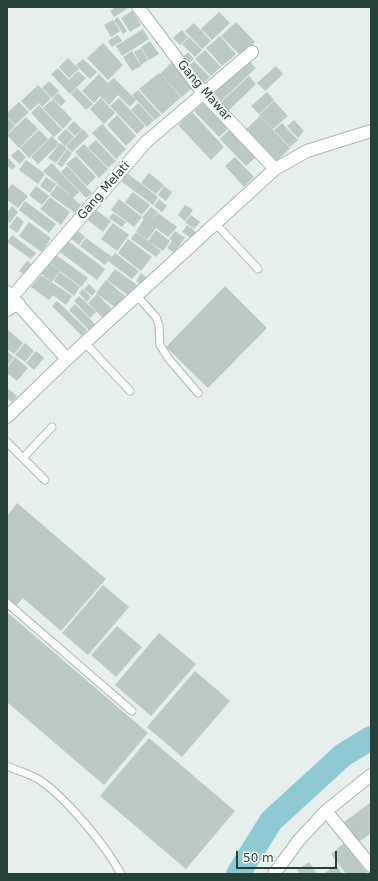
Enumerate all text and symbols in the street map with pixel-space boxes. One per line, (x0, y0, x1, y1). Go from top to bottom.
street label: Gang Mawar (174, 58, 234, 124)
street label: Gang Melati (75, 159, 133, 223)
scale bar (238, 843, 339, 869)
text: 50 m (243, 851, 274, 865)

